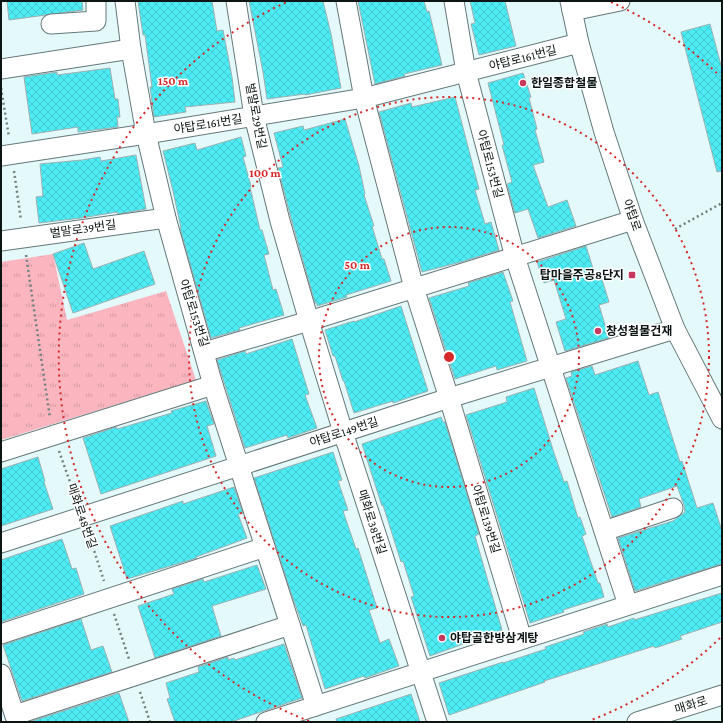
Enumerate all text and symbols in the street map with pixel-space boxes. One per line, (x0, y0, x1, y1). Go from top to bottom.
street label: 야탑로161번길 (488, 43, 558, 73)
text: 150 m (158, 74, 189, 88)
place label: 한일종합철물 (531, 76, 597, 90)
marker: 한일종합철물 (518, 78, 528, 88)
street label: 벌말로29번길 (243, 82, 269, 150)
street label: 야탑로161번길 (173, 112, 243, 136)
street label: 야탑로153번길 (474, 128, 506, 200)
text: 100 m (249, 166, 282, 180)
street label: 야탑로 (620, 197, 644, 233)
street label: 벌말로39번길 (49, 217, 117, 241)
text: 50 m (344, 258, 371, 272)
place label: 탑마을주공8단지 (540, 268, 624, 282)
marker: 탑마을주공8단지 (627, 270, 637, 280)
street label: 야탑로153번길 (176, 277, 212, 349)
place label: 창성철물건재 (606, 324, 672, 338)
marker: 창성철물건재 (593, 326, 603, 336)
centre of rings (442, 350, 456, 364)
street label: 야탑로149번길 (308, 414, 380, 450)
street label: 매화로48번길 (64, 482, 100, 550)
street label: 야탑로139번길 (469, 483, 503, 555)
street label: 매화로38번길 (355, 488, 389, 556)
place label: 야탑골한방삼계탕 (450, 631, 538, 645)
marker: 야탑골한방삼계탕 (437, 633, 447, 643)
street label: 매화로 (673, 693, 709, 717)

